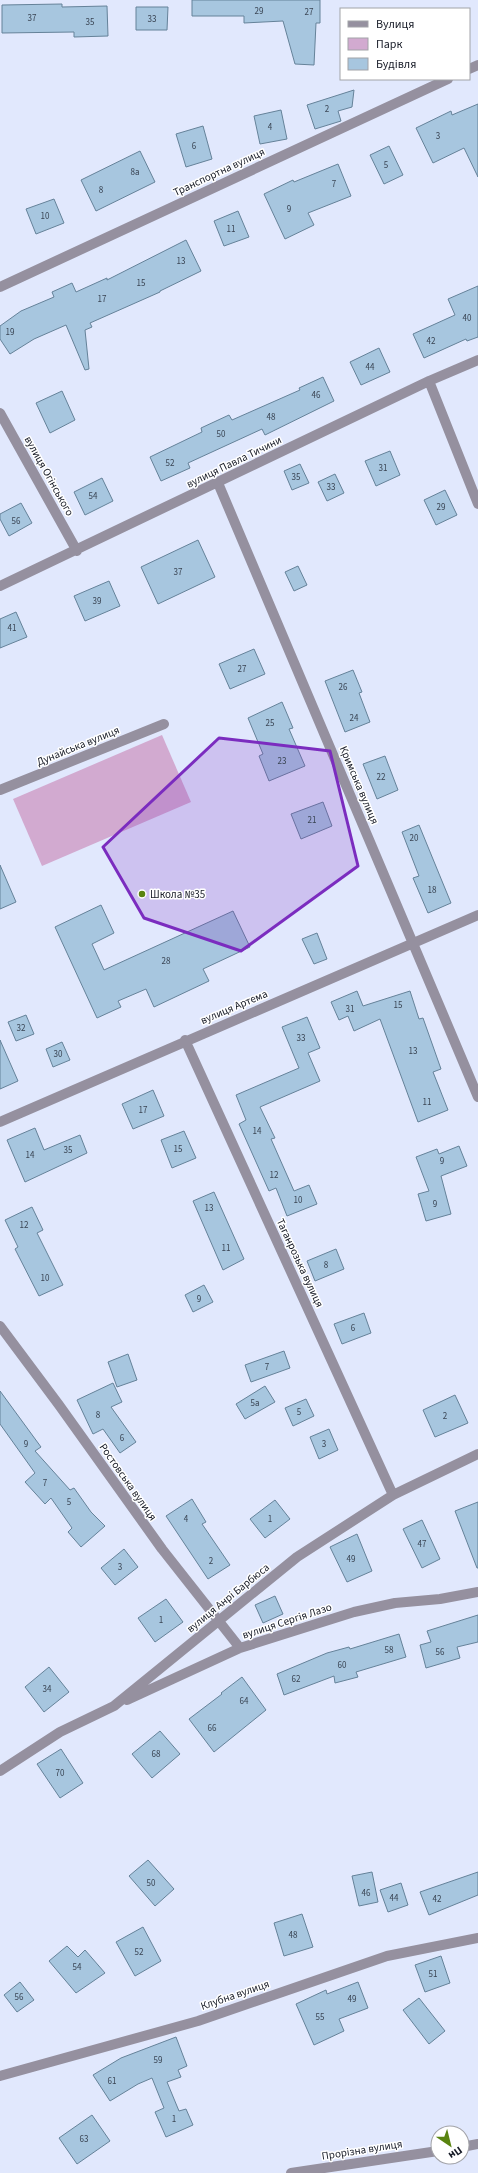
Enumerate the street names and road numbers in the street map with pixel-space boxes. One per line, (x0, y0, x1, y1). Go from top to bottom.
street label: Транспортна вулиця (171, 144, 267, 200)
street label: вулиця Павла Тичини (184, 432, 284, 492)
street label: вулиця Огінського (21, 433, 77, 519)
street label: Дунайська вулиця (34, 723, 122, 769)
street label: Кримська вулиця (336, 744, 382, 826)
street label: вулиця Артема (198, 986, 270, 1028)
street label: Таганрозька вулиця (273, 1216, 327, 1310)
street label: Ростовська вулиця (96, 1440, 160, 1524)
street label: вулиця Анрі Барбюса (183, 1560, 273, 1636)
street label: вулиця Сергія Лазо (240, 1599, 334, 1643)
street label: Клубна вулиця (199, 1976, 271, 2014)
street label: Прорізна вулиця (321, 2136, 403, 2164)

